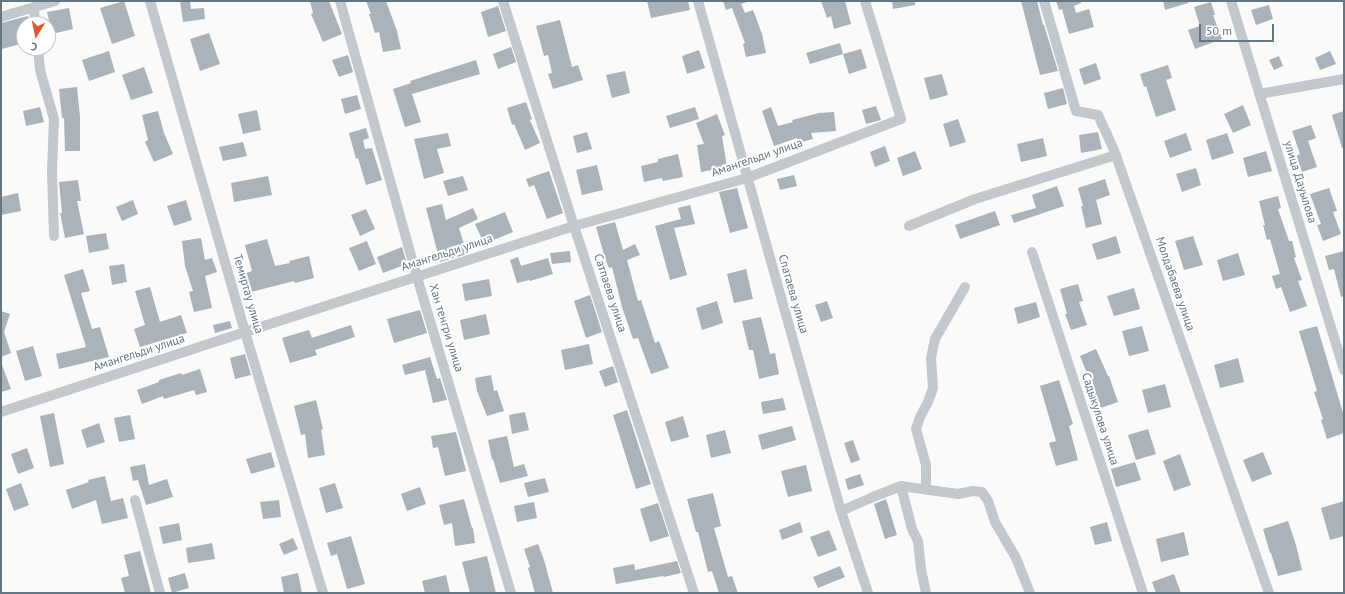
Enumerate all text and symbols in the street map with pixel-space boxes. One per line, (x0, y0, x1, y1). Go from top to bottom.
north arrow (16, 16, 56, 56)
scale bar (1201, 16, 1276, 42)
text: 50 m (1206, 23, 1232, 38)
text: С (30, 39, 38, 54)
street label: Амангельди улица (709, 136, 805, 180)
street label: улица Дауылова (1281, 139, 1319, 225)
street label: Амангельди улица (399, 231, 495, 275)
street label: Молдабаева улица (1152, 235, 1198, 333)
street label: Сатпаева улица (591, 252, 629, 334)
street label: Темиртау улица (230, 253, 266, 335)
street label: Спатаева улица (775, 253, 811, 335)
street label: Хан тенгри улица (426, 282, 466, 374)
street label: Амангельди улица (91, 331, 187, 375)
street label: Садыкулова улица (1078, 371, 1122, 467)

